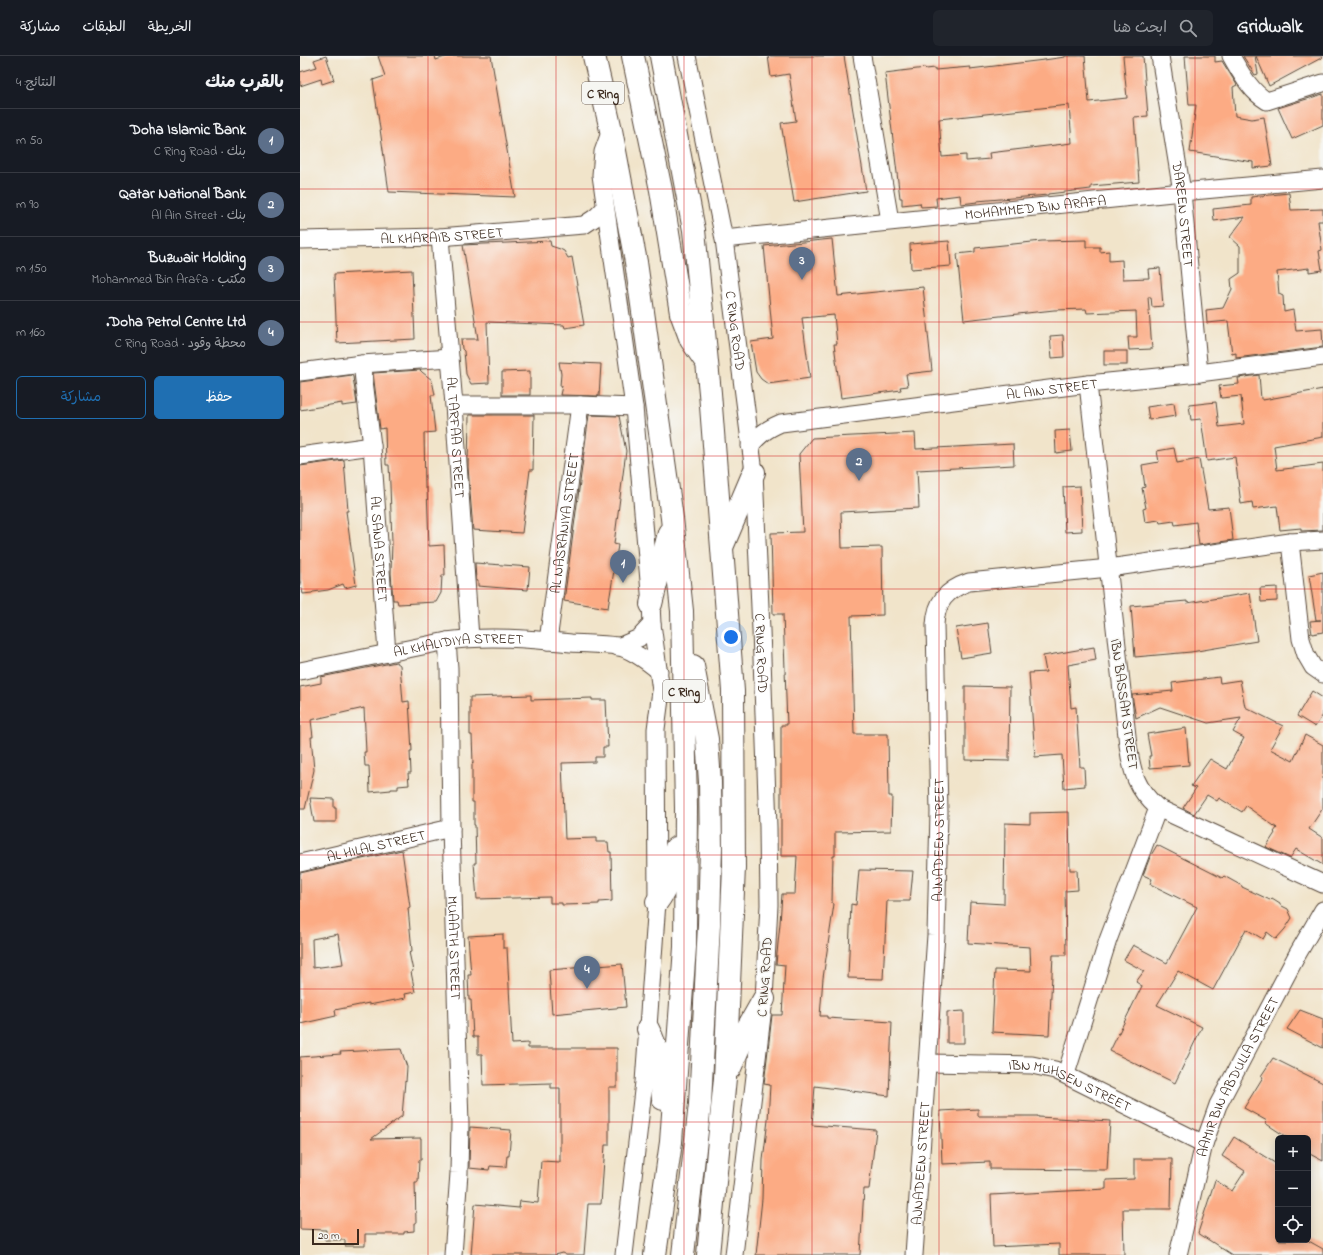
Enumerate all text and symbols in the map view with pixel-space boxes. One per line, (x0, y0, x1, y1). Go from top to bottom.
search box (933, 10, 1213, 46)
text: Gridwalk (1237, 14, 1303, 41)
text: مشاركة (20, 17, 60, 38)
text: الطبقات (82, 17, 126, 38)
text: الخريطة (148, 17, 191, 38)
text: ابحث هنا (1113, 17, 1167, 39)
icon: search (1177, 17, 1199, 39)
text: بالقرب منك (205, 70, 284, 95)
text: النتائج: 4 (16, 73, 56, 92)
road number: C Ring (582, 82, 624, 104)
text: Doha Islamic Bank (130, 119, 246, 141)
text: 50 m (16, 131, 42, 150)
text: 1 (269, 131, 273, 150)
text: بنك · C Ring Road (154, 142, 246, 161)
street label: DAREEN STREET (1165, 159, 1198, 268)
text: Qatar National Bank (119, 183, 246, 205)
street label: MOHAMMED BIN ARAFA (964, 191, 1107, 226)
text: 90 m (16, 195, 39, 214)
text: 2 (268, 195, 274, 214)
text: بنك · Al Ain Street (151, 206, 246, 225)
street label: AL KHARAIB STREET (380, 223, 504, 250)
text: Buzwair Holding (148, 247, 246, 269)
pin: 3 (789, 247, 815, 280)
text: 150 m (16, 259, 47, 278)
text: 3 (268, 259, 274, 278)
text: مكتب · Mohammed Bin Arafa (91, 270, 246, 289)
street label: C RING ROAD (719, 290, 750, 372)
text: Doha Petrol Centre Ltd. (106, 311, 246, 333)
text: 160 m (16, 323, 45, 342)
text: 4 (268, 323, 274, 342)
text: محطة وقود · C Ring Road (115, 334, 246, 353)
street label: AL AIN STREET (1005, 374, 1099, 406)
button: مشاركة (16, 376, 146, 419)
button: حفظ (154, 376, 284, 419)
street label: AL TARFAA STREET (440, 376, 469, 499)
pin: 2 (846, 448, 872, 481)
street label: AL NASRANIYA STREET (546, 452, 585, 595)
street label: AL SANA STREET (364, 495, 392, 603)
pin: 1 (610, 550, 636, 583)
street label: C RING ROAD (748, 613, 772, 694)
your location (721, 627, 741, 647)
street label: AL KHALIDIYA STREET (392, 629, 524, 664)
street label: IBN BASSAM STREET (1104, 637, 1143, 771)
road number: C Ring (663, 680, 705, 702)
street label: AJNADEEN STREET (928, 778, 951, 902)
street label: AL HILAL STREET (325, 825, 428, 868)
street label: MUAATH STREET (441, 896, 465, 1000)
street label: C RING ROAD (752, 937, 779, 1018)
pin: 4 (574, 956, 600, 989)
street label: AAMIR BIN ABDULLA STREET (1192, 993, 1285, 1159)
street label: IBN MUHSEN STREET (1008, 1056, 1134, 1118)
street label: AJNADEEN STREET (907, 1101, 937, 1226)
map controls (1275, 1135, 1311, 1243)
button: + (1275, 1135, 1311, 1171)
button: − (1275, 1171, 1311, 1207)
button: locate (1275, 1207, 1311, 1243)
scale bar (312, 1227, 359, 1246)
text: 20 m (318, 1228, 340, 1244)

